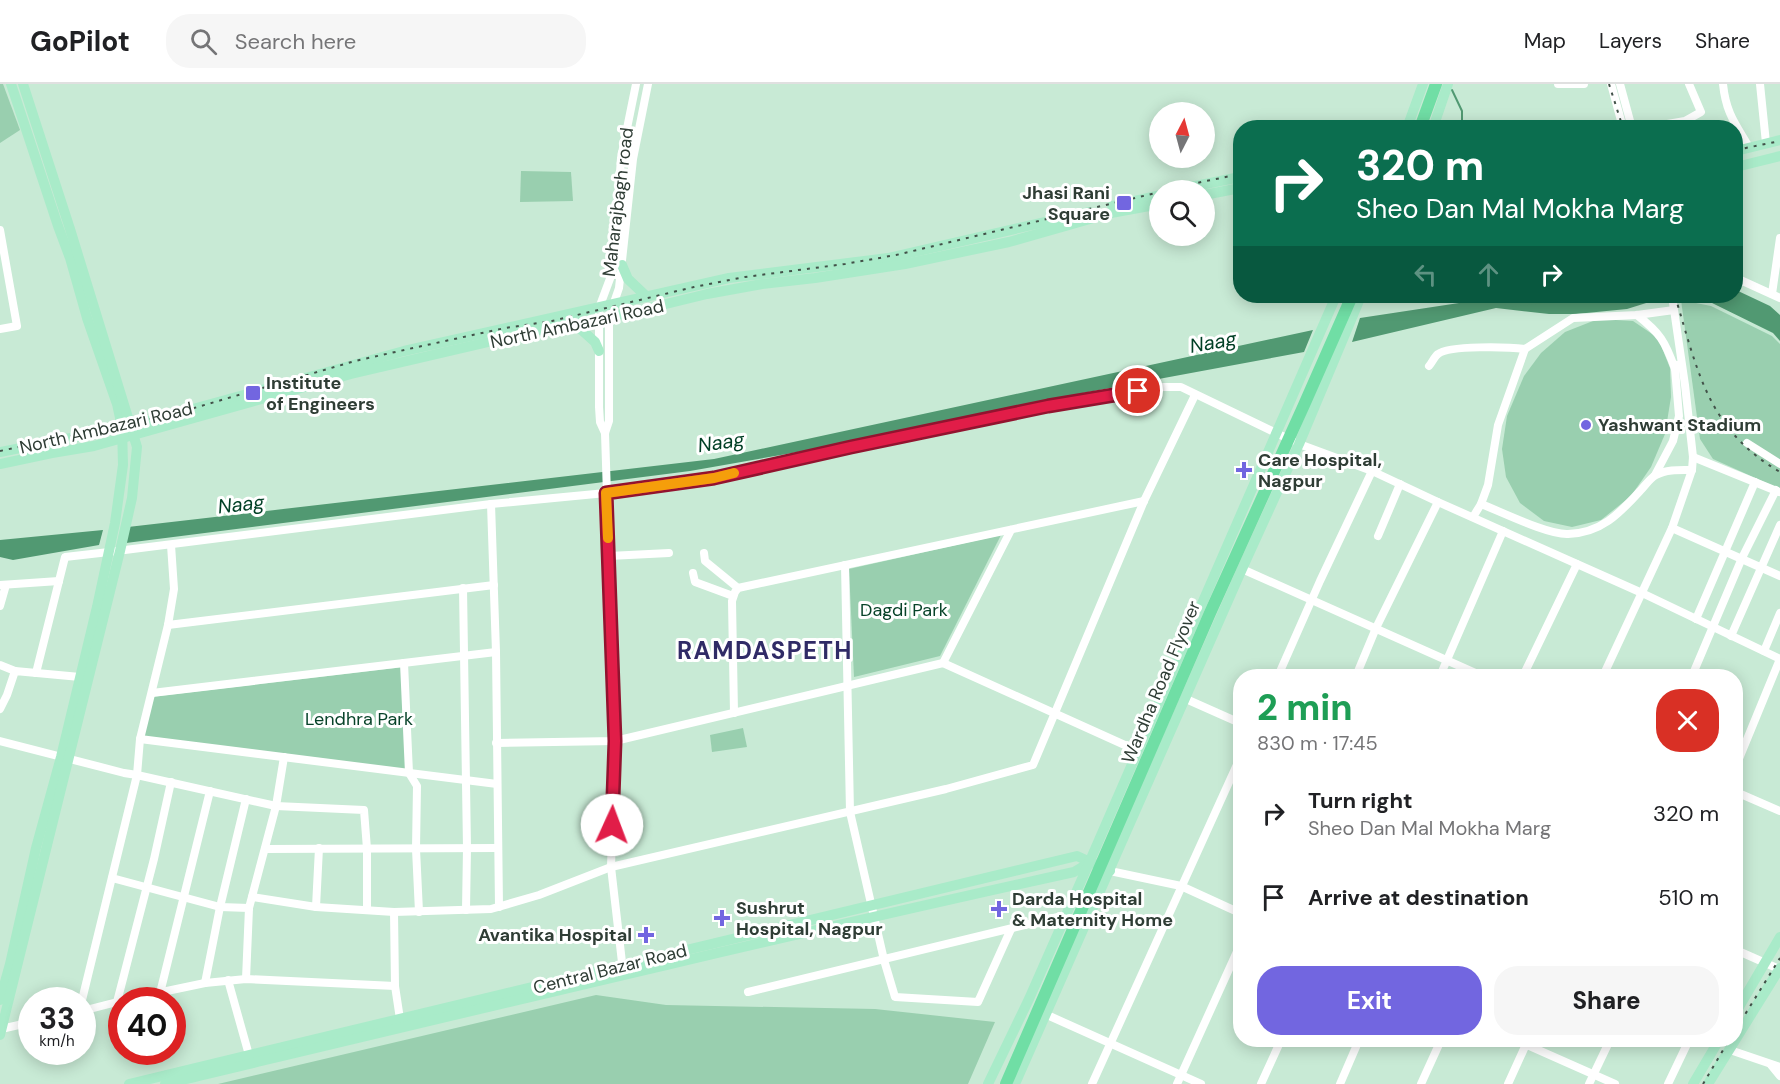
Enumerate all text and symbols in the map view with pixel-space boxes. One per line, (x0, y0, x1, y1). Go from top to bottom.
search box (166, 14, 586, 68)
text: GoPilot (30, 23, 130, 60)
icon: search (187, 25, 220, 58)
text: Search here (235, 27, 356, 56)
text: Map (1524, 27, 1566, 55)
text: Layers (1599, 27, 1662, 55)
text: Share (1695, 27, 1750, 55)
north arrow (1149, 102, 1215, 168)
map controls (1149, 102, 1215, 246)
street label: Maharajbagh road (597, 126, 639, 278)
text: 320 m (1356, 138, 1484, 193)
icon: right (1257, 144, 1335, 222)
button: search (1149, 180, 1215, 246)
place label: Jhasi Rani Square (1022, 181, 1110, 226)
text: Sheo Dan Mal Mokha Marg (1356, 191, 1684, 226)
marker: Jhasi Rani Square (1115, 194, 1133, 212)
icon: left (1409, 258, 1442, 291)
icon: ahead (1472, 258, 1505, 291)
icon: right (1535, 258, 1568, 291)
street label: North Ambazari Road (488, 294, 666, 354)
water label: Naag (1188, 325, 1239, 359)
pin (1112, 365, 1163, 416)
place label: Institute of Engineers (266, 371, 375, 416)
icon: arrive (1121, 374, 1154, 407)
marker: Institute of Engineers (244, 384, 262, 402)
street label: North Ambazari Road (17, 396, 195, 460)
place label: Yashwant Stadium (1598, 413, 1761, 437)
marker: Yashwant Stadium (1579, 418, 1593, 432)
water label: Naag (696, 426, 747, 458)
place label: Care Hospital, Nagpur (1258, 448, 1382, 493)
marker: Care Hospital, Nagpur (1235, 461, 1253, 479)
water label: Naag (216, 489, 267, 519)
street label: Wardha Road Flyover (1116, 597, 1206, 767)
park label: Dagdi Park (860, 598, 948, 622)
district label: RAMDASPETH (677, 635, 853, 666)
text: 2 min (1257, 684, 1353, 731)
button: close (1656, 689, 1719, 752)
park label: Lendhra Park (305, 707, 413, 731)
text: 830 m · 17:45 (1257, 730, 1378, 756)
text: Turn right (1308, 786, 1413, 815)
position arrow (580, 793, 644, 857)
icon: right (1257, 797, 1290, 830)
text: 320 m (1653, 799, 1719, 828)
text: Sheo Dan Mal Mokha Marg (1308, 815, 1551, 841)
icon: arrive (1257, 881, 1290, 914)
text: Arrive at destination (1308, 883, 1529, 912)
text: 510 m (1658, 883, 1719, 912)
place label: Darda Hospital & Maternity Home (1012, 887, 1173, 932)
place label: Sushrut Hospital, Nagpur (736, 896, 883, 941)
marker: Darda Hospital & Maternity Home (990, 900, 1008, 918)
marker: Sushrut Hospital, Nagpur (713, 909, 731, 927)
place label: Avantika Hospital (478, 923, 632, 947)
marker: Avantika Hospital (637, 926, 655, 944)
street label: Central Bazar Road (531, 938, 689, 1000)
button: Exit (1257, 966, 1482, 1035)
button: Share (1494, 966, 1719, 1035)
speed limit sign: 40 (108, 987, 186, 1065)
text: 33 (39, 999, 75, 1038)
text: km/h (39, 1031, 75, 1051)

